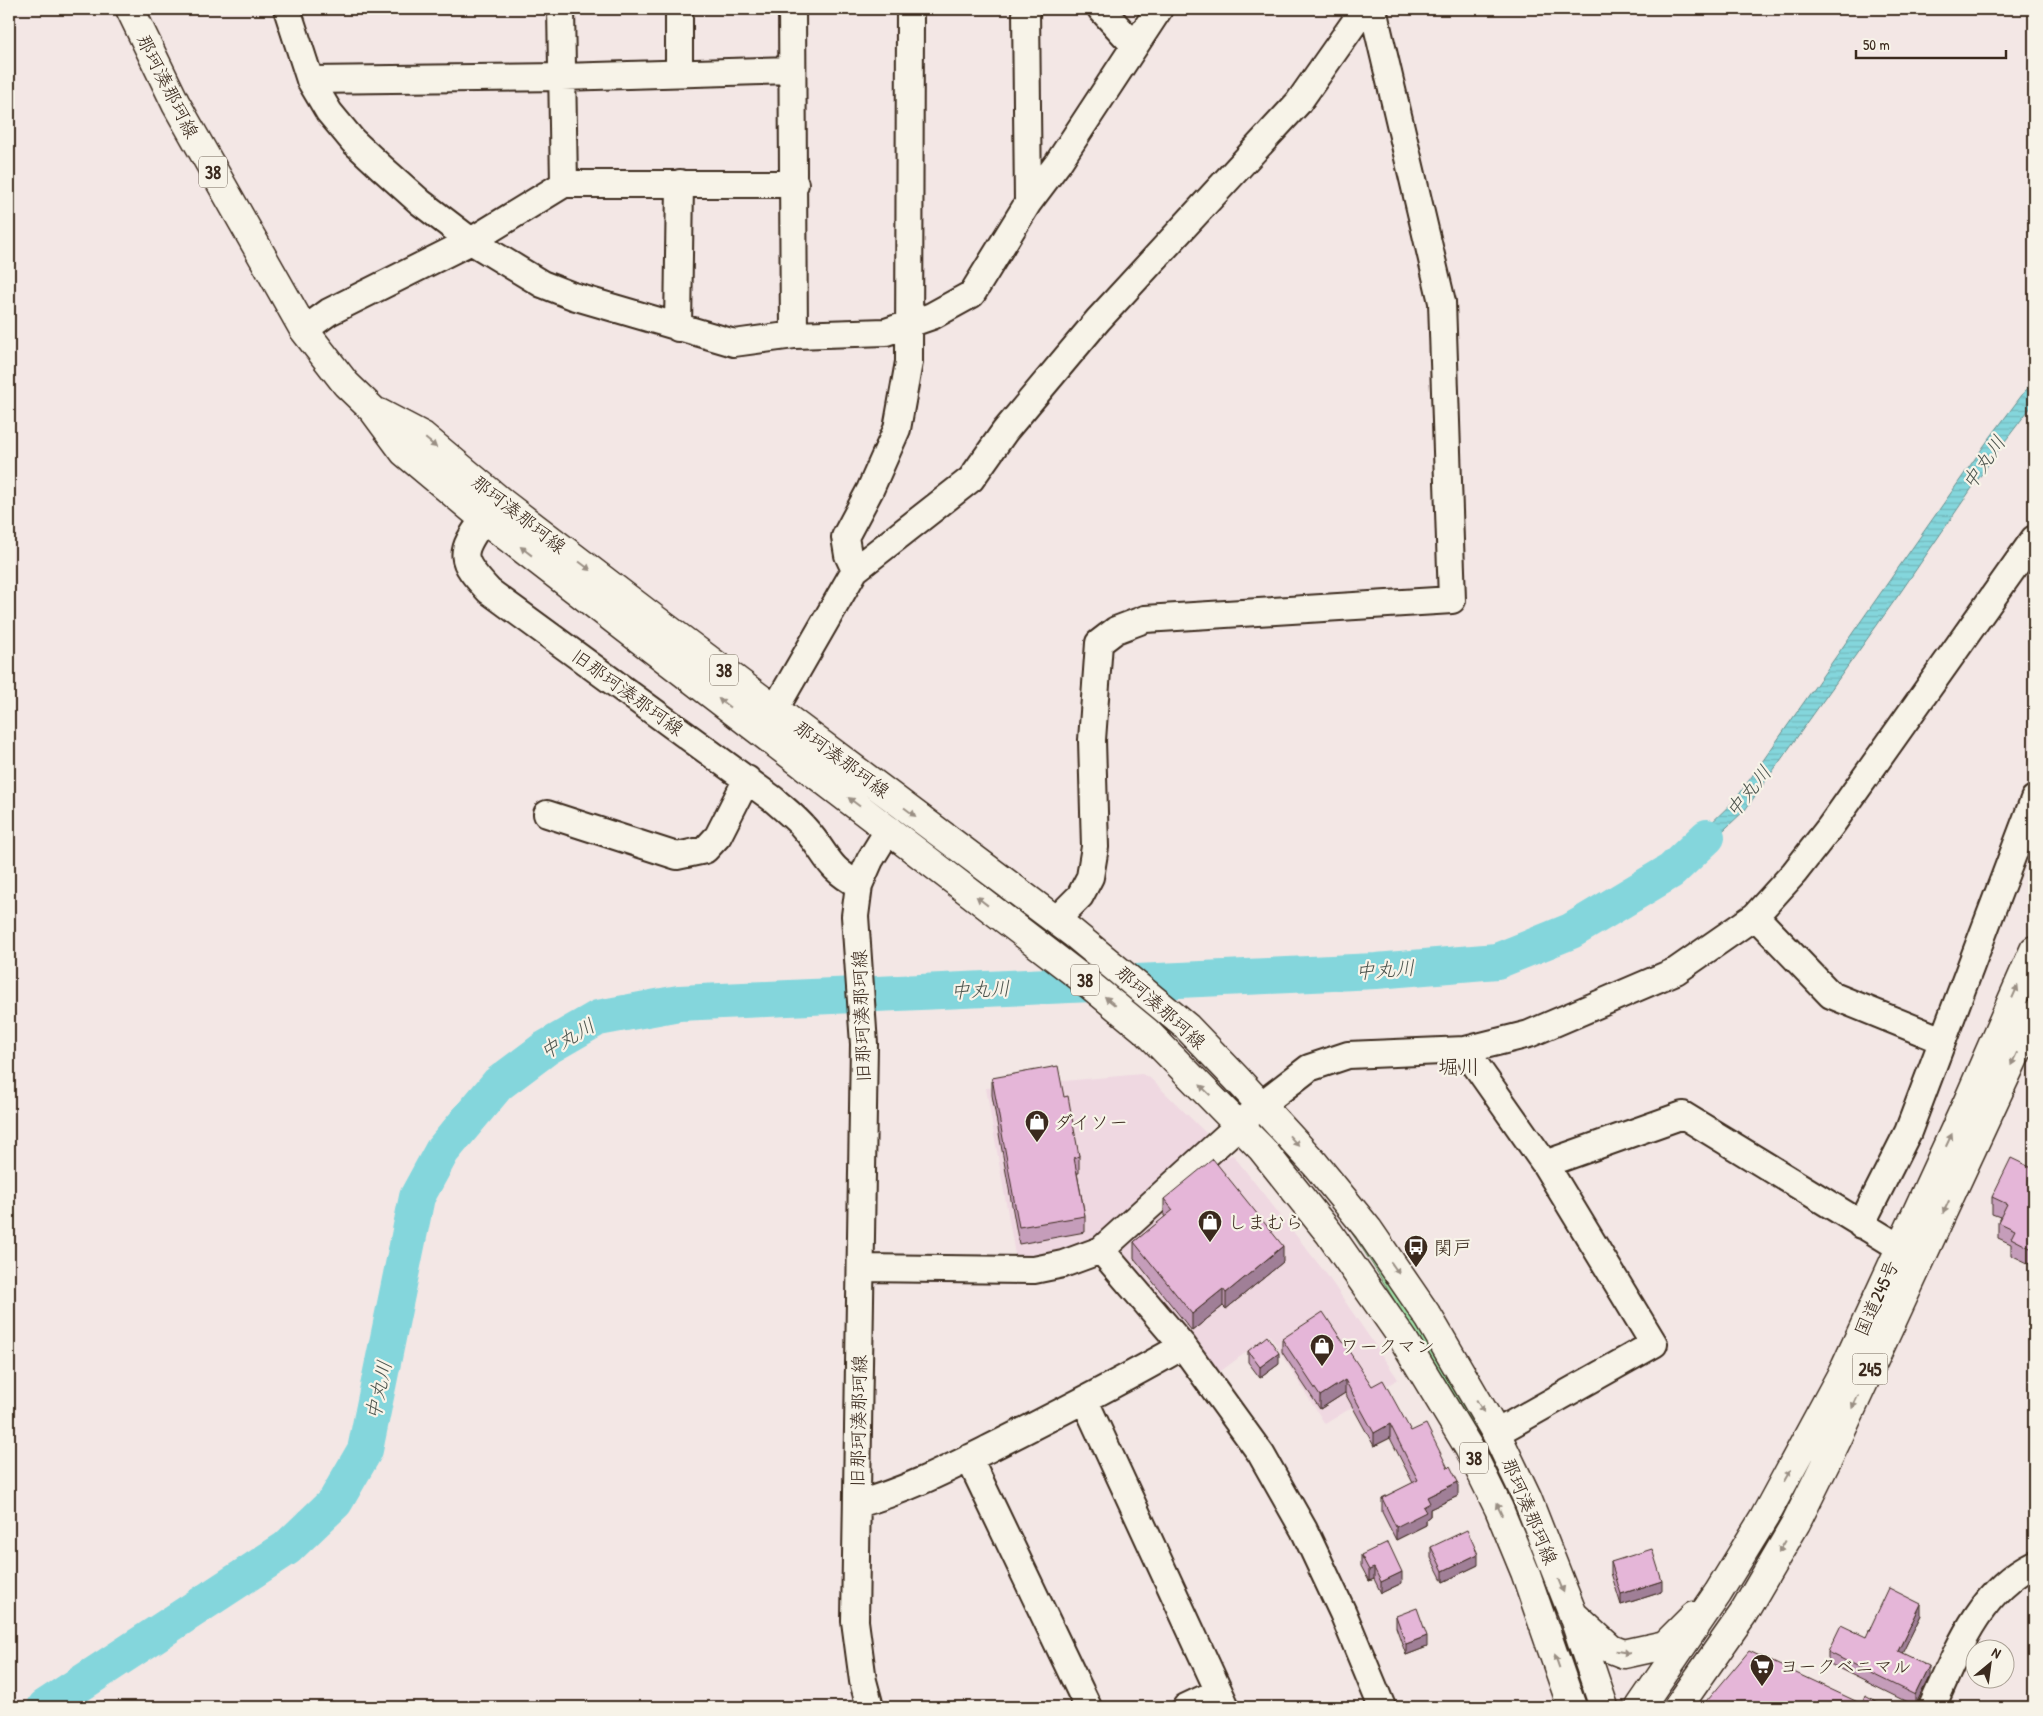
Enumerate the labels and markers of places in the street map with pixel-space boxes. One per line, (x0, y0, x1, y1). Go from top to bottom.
shop icon: ダイソー (1024, 1109, 1050, 1143)
place label: ダイソー (1054, 1109, 1128, 1135)
shop icon: しまむら (1197, 1209, 1223, 1243)
place label: しまむら (1228, 1209, 1304, 1235)
bus stop icon: 関戸 (1403, 1234, 1429, 1268)
place label: 関戸 (1434, 1234, 1472, 1260)
shop icon: ワークマン (1309, 1333, 1335, 1367)
place label: ワークマン (1340, 1333, 1435, 1359)
supermarket icon: ヨークベニマル (1749, 1653, 1775, 1687)
place label: ヨークベニマル (1780, 1653, 1911, 1679)

